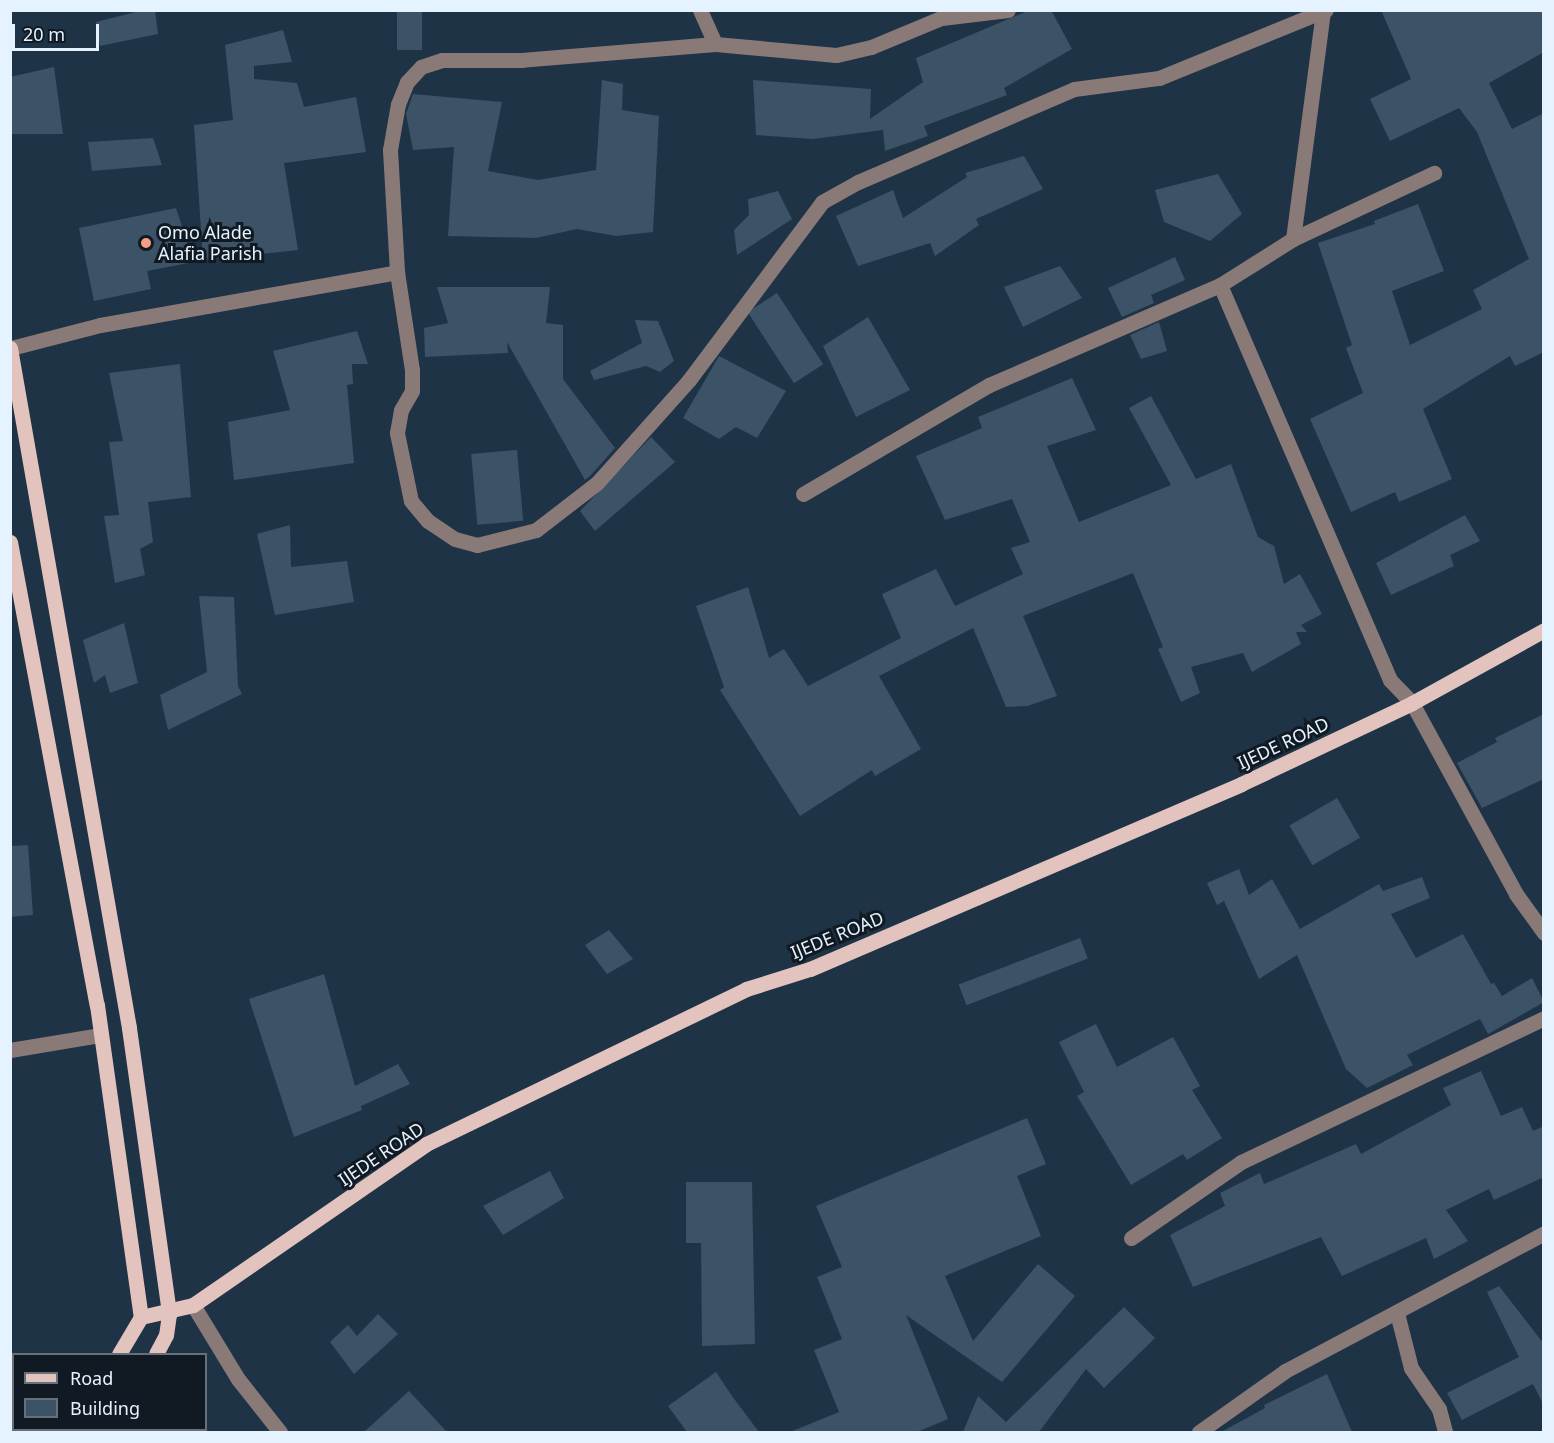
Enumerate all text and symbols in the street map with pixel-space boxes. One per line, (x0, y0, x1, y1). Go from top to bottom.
scale bar (15, 12, 102, 50)
text: 20 m (23, 22, 65, 46)
place label: Omo Alade Alafia Parish (158, 222, 263, 264)
marker: Omo Alade Alafia Parish (139, 236, 153, 250)
street label: IJEDE ROAD (1234, 712, 1332, 774)
street label: IJEDE ROAD (787, 907, 887, 963)
street label: IJEDE ROAD (334, 1118, 428, 1190)
legend (12, 1353, 207, 1431)
text: Road (70, 1366, 113, 1390)
text: Building (70, 1396, 140, 1420)

